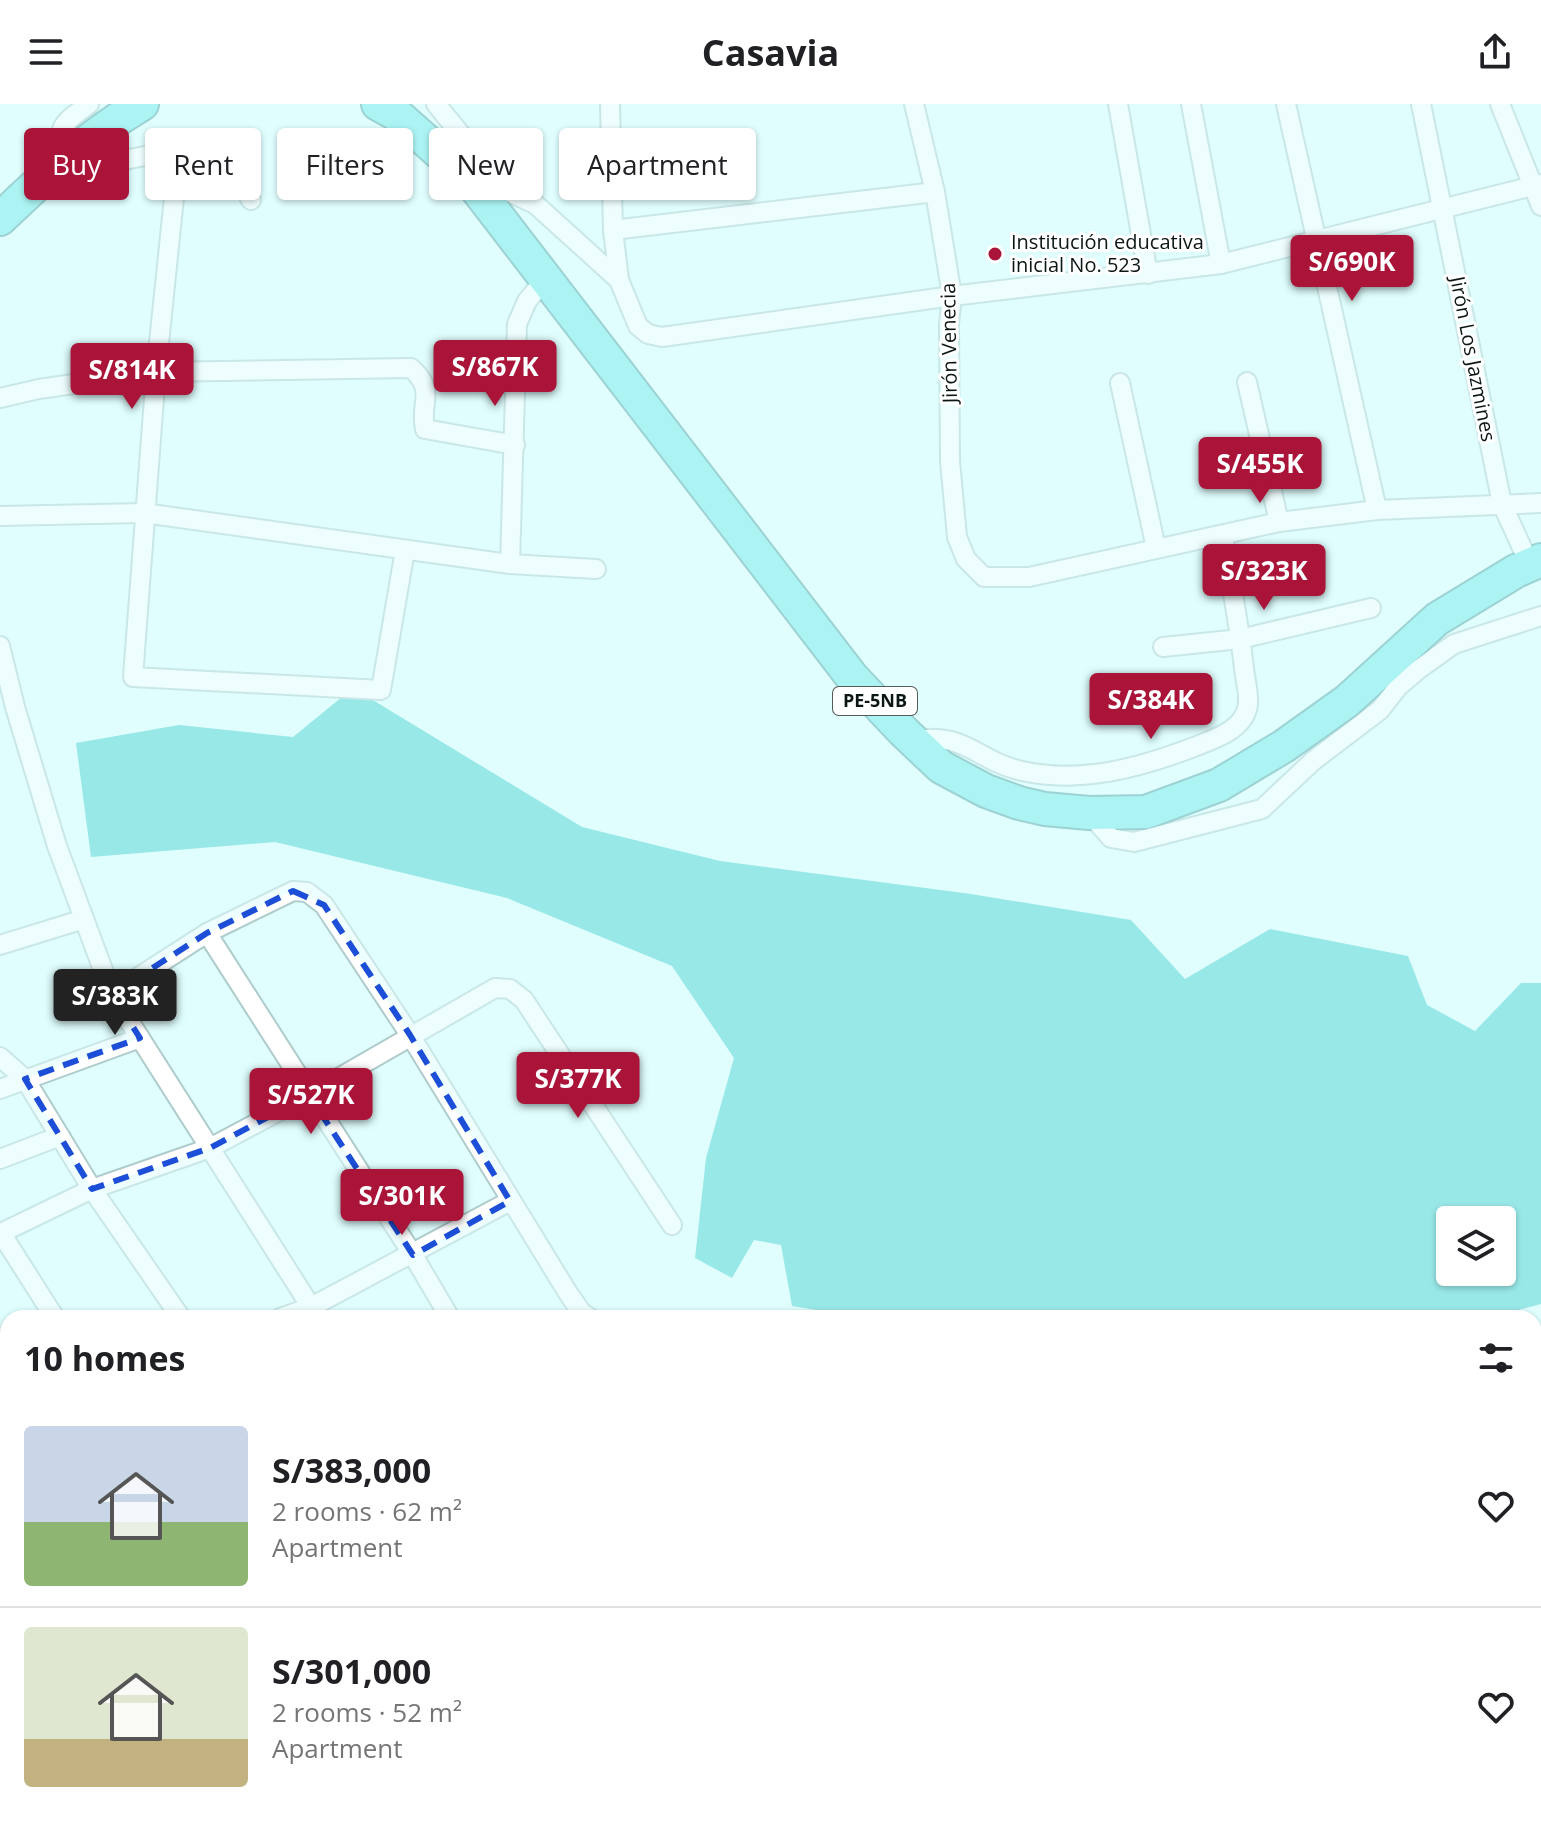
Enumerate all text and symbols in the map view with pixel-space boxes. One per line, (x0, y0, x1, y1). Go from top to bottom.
text: Casavia (702, 28, 839, 77)
icon: menu (24, 30, 68, 74)
icon: share (1473, 30, 1517, 74)
chip: Buy (24, 128, 129, 200)
chip: Rent (145, 128, 261, 200)
chip: Filters (277, 128, 413, 200)
chip: New (429, 128, 543, 200)
chip: Apartment (559, 128, 756, 200)
place label: Institución educativa inicial No. 523 (1011, 228, 1204, 278)
pin: S/690K (1287, 235, 1417, 303)
text: S/690K (1309, 243, 1395, 279)
marker: Institución educativa inicial No. 523 (986, 245, 1004, 263)
street label: Jirón Los Jazmines (1444, 272, 1503, 444)
street label: Jirón Venecia (934, 283, 963, 405)
pin: S/867K (430, 340, 560, 408)
pin: S/814K (67, 343, 197, 411)
text: S/867K (452, 348, 538, 384)
text: S/814K (89, 351, 175, 387)
pin: S/455K (1195, 437, 1325, 505)
text: S/455K (1217, 445, 1303, 481)
pin: S/323K (1199, 544, 1329, 612)
text: S/323K (1221, 552, 1307, 588)
pin: S/384K (1086, 673, 1216, 741)
text: S/384K (1108, 681, 1194, 717)
road number: PE-5NB (833, 687, 917, 715)
pin: S/383K (50, 969, 180, 1037)
text: S/383K (72, 977, 158, 1013)
pin: S/377K (513, 1052, 643, 1120)
text: S/377K (535, 1060, 621, 1096)
pin: S/527K (246, 1068, 376, 1136)
text: S/527K (268, 1076, 354, 1112)
pin: S/301K (337, 1169, 467, 1237)
text: S/301K (359, 1177, 445, 1213)
map controls (1436, 1206, 1516, 1286)
button: layers (1436, 1206, 1516, 1286)
text: 10 homes (24, 1335, 185, 1381)
icon: filters (1474, 1336, 1518, 1380)
text: S/383,000 (272, 1447, 431, 1493)
icon: home (88, 1458, 184, 1554)
icon: heart (1474, 1484, 1518, 1528)
text: 2 rooms · 62 m² (272, 1493, 462, 1529)
text: Apartment (272, 1529, 403, 1565)
text: S/301,000 (272, 1648, 431, 1694)
icon: home (88, 1659, 184, 1755)
icon: heart (1474, 1685, 1518, 1729)
text: 2 rooms · 52 m² (272, 1694, 462, 1730)
text: Apartment (272, 1730, 403, 1766)

